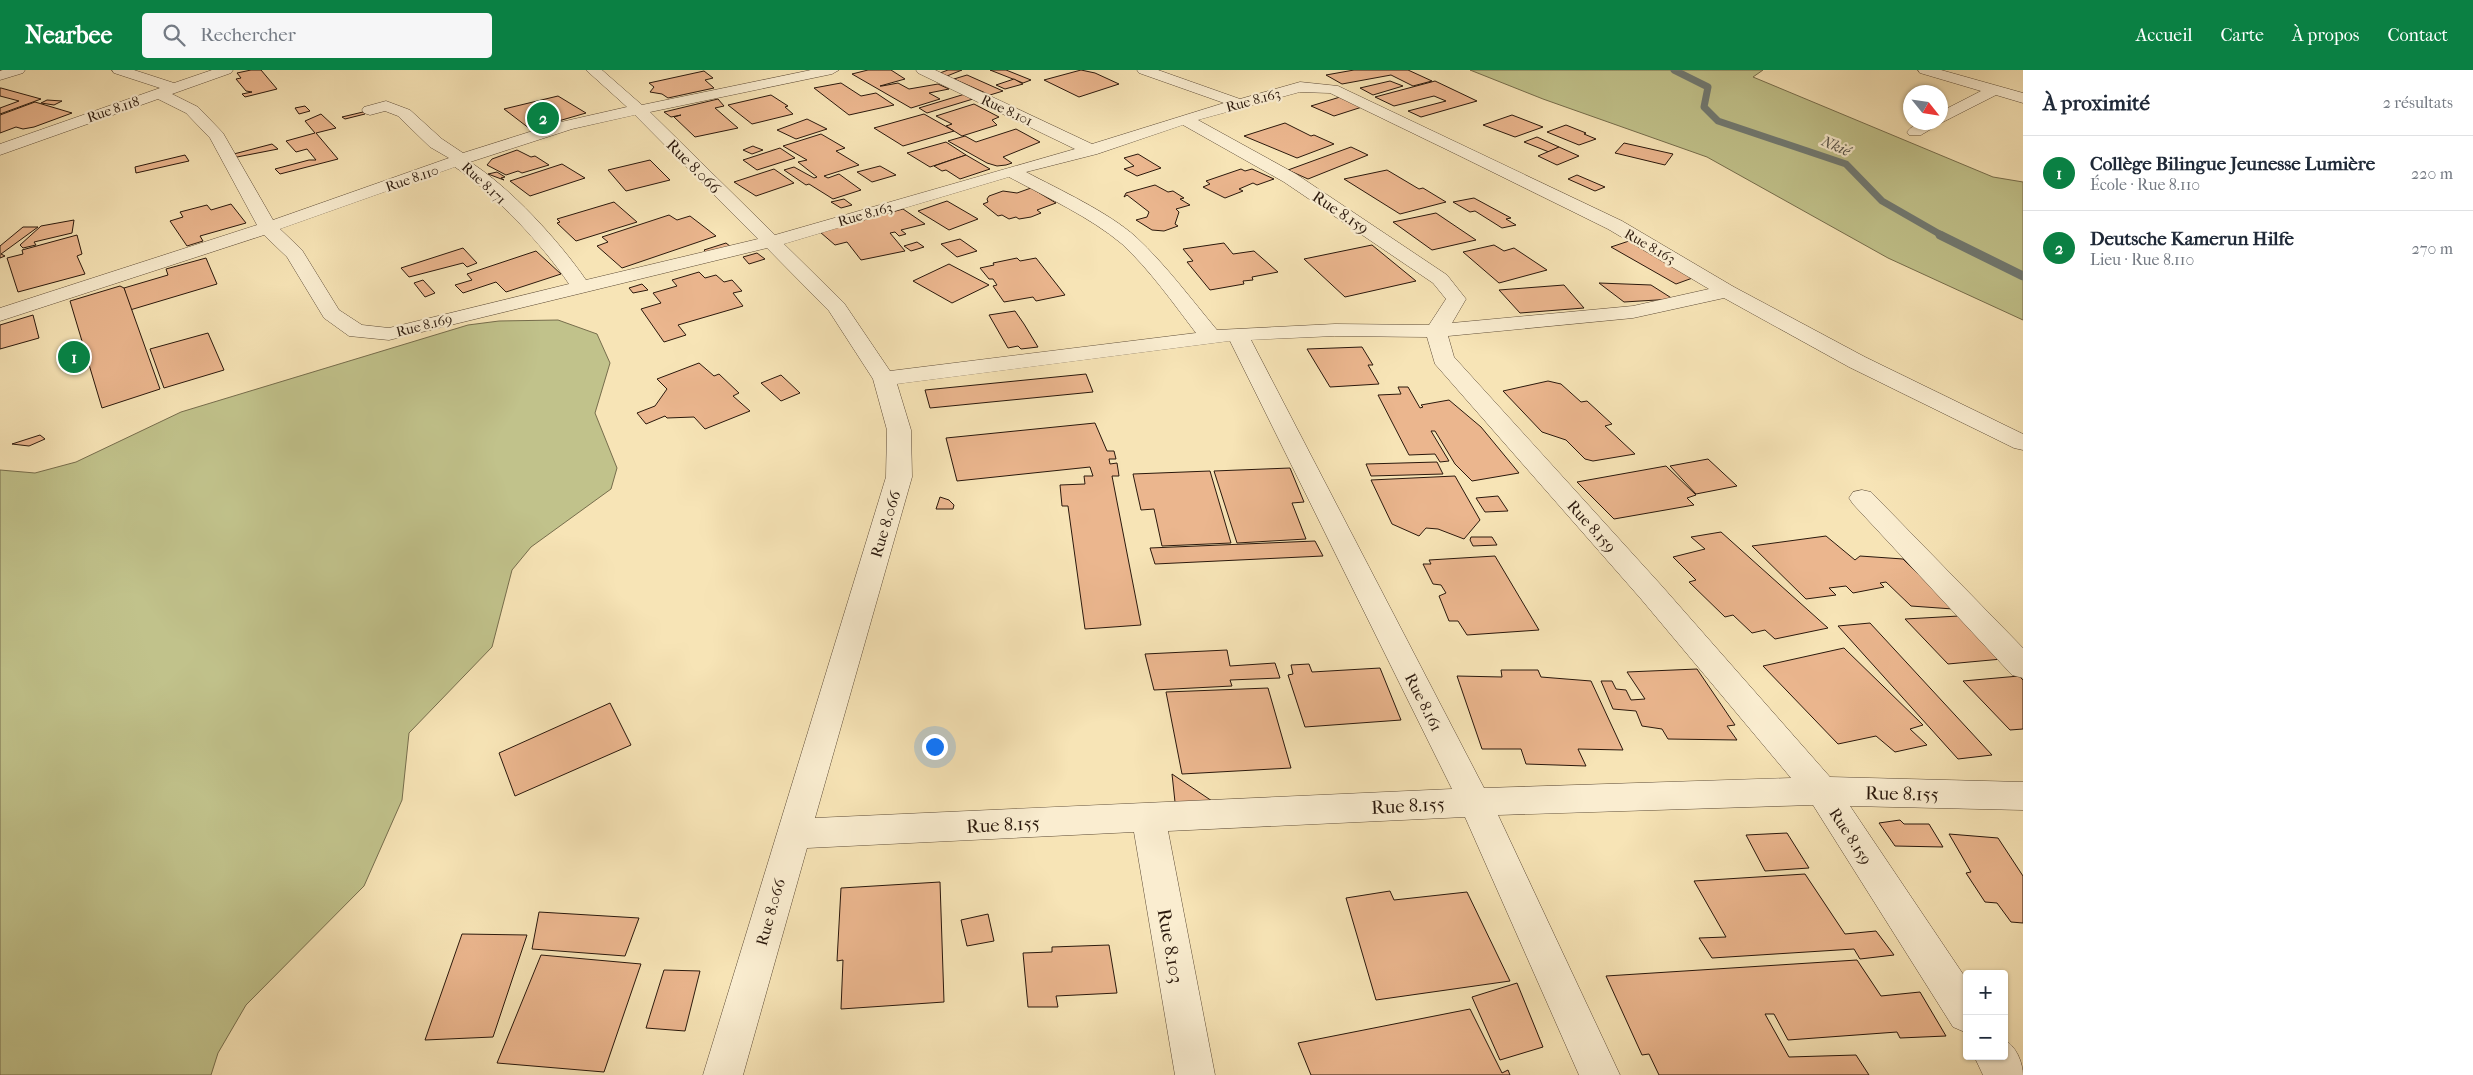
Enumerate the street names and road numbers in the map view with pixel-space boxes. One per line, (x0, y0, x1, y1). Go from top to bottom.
street label: Rue 8.163 (1224, 85, 1282, 116)
street label: Rue 8.101 (978, 91, 1035, 130)
street label: Rue 8.118 (85, 93, 142, 126)
street label: Rue 8.066 (663, 135, 725, 198)
street label: Rue 8.171 (458, 159, 509, 208)
street label: Rue 8.110 (383, 161, 441, 195)
street label: Rue 8.159 (1309, 187, 1372, 238)
street label: Rue 8.163 (836, 199, 894, 230)
street label: Rue 8.163 (1621, 225, 1678, 268)
street label: Rue 8.169 (394, 310, 454, 341)
street label: Rue 8.066 (866, 488, 905, 560)
street label: Rue 8.159 (1563, 496, 1620, 556)
street label: Rue 8.161 (1401, 670, 1446, 734)
street label: Rue 8.155 (1865, 782, 1939, 806)
street label: Rue 8.155 (1371, 793, 1446, 819)
street label: Rue 8.159 (1825, 804, 1876, 868)
street label: Rue 8.155 (966, 812, 1041, 838)
street label: Rue 8.066 (752, 876, 789, 948)
street label: Rue 8.103 (1153, 907, 1187, 985)

